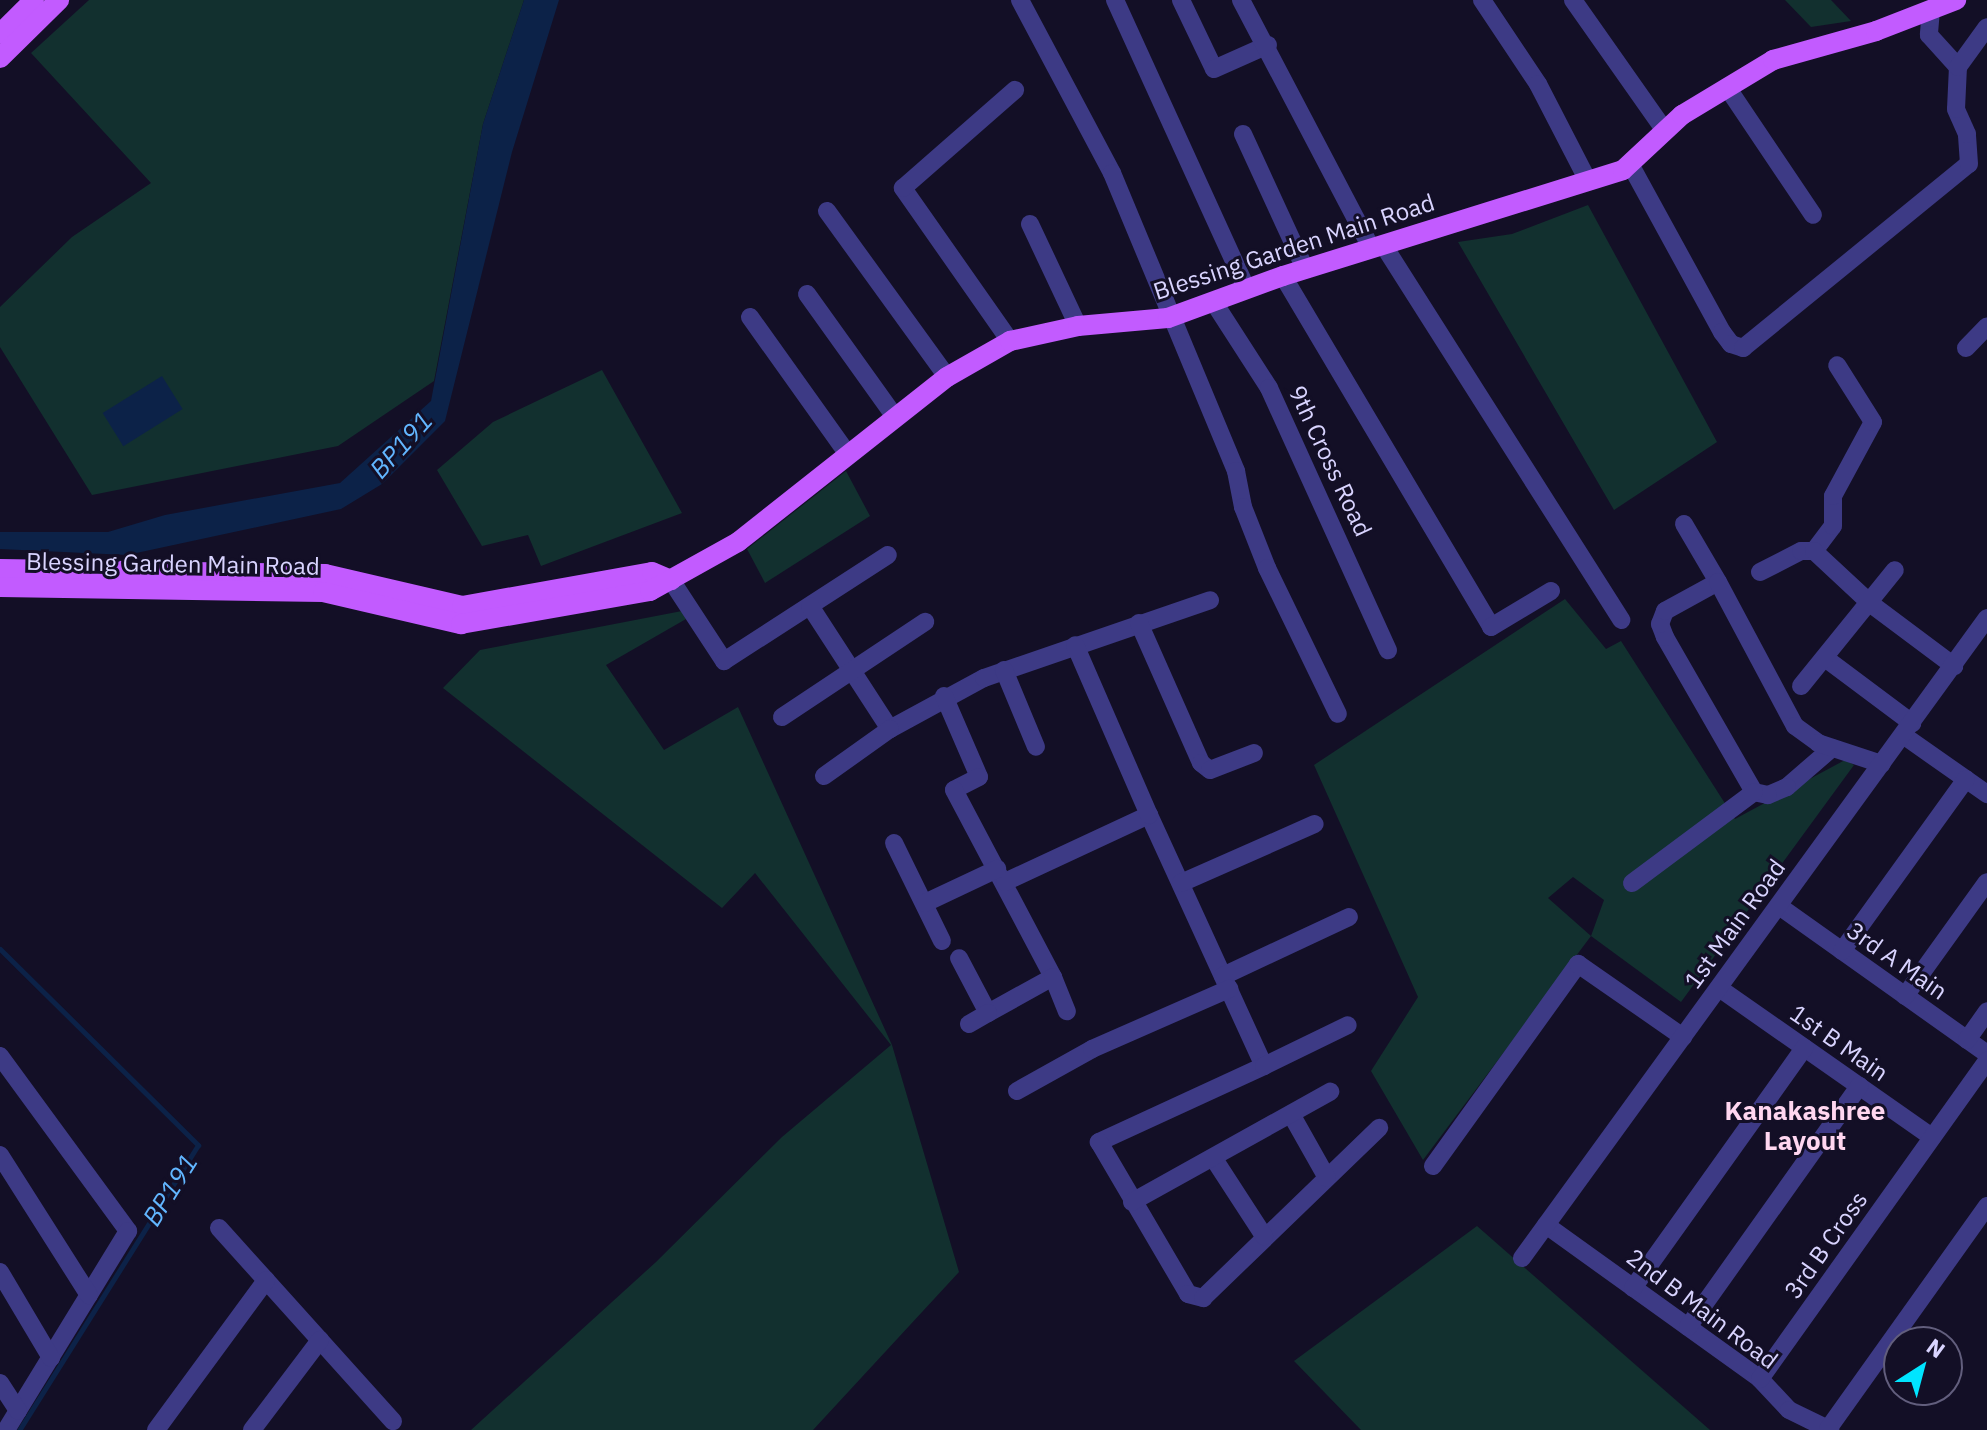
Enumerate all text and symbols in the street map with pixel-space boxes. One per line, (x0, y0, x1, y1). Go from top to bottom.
street label: Blessing Garden Main Road (1150, 188, 1438, 306)
street label: 9th Cross Road (1282, 381, 1378, 541)
water label: BP191 (363, 405, 439, 485)
street label: Blessing Garden Main Road (26, 547, 320, 581)
street label: 1st Main Road (1678, 854, 1792, 994)
street label: 3rd A Main (1841, 916, 1953, 1006)
street label: 1st B Main (1784, 999, 1894, 1087)
district label: Kanakashree Layout (1725, 1095, 1885, 1156)
water label: BP191 (136, 1148, 204, 1232)
street label: 3rd B Cross (1779, 1186, 1873, 1304)
street label: 2nd B Main Road (1621, 1243, 1783, 1375)
north arrow (1883, 1326, 1963, 1406)
text: N (1921, 1331, 1951, 1364)

